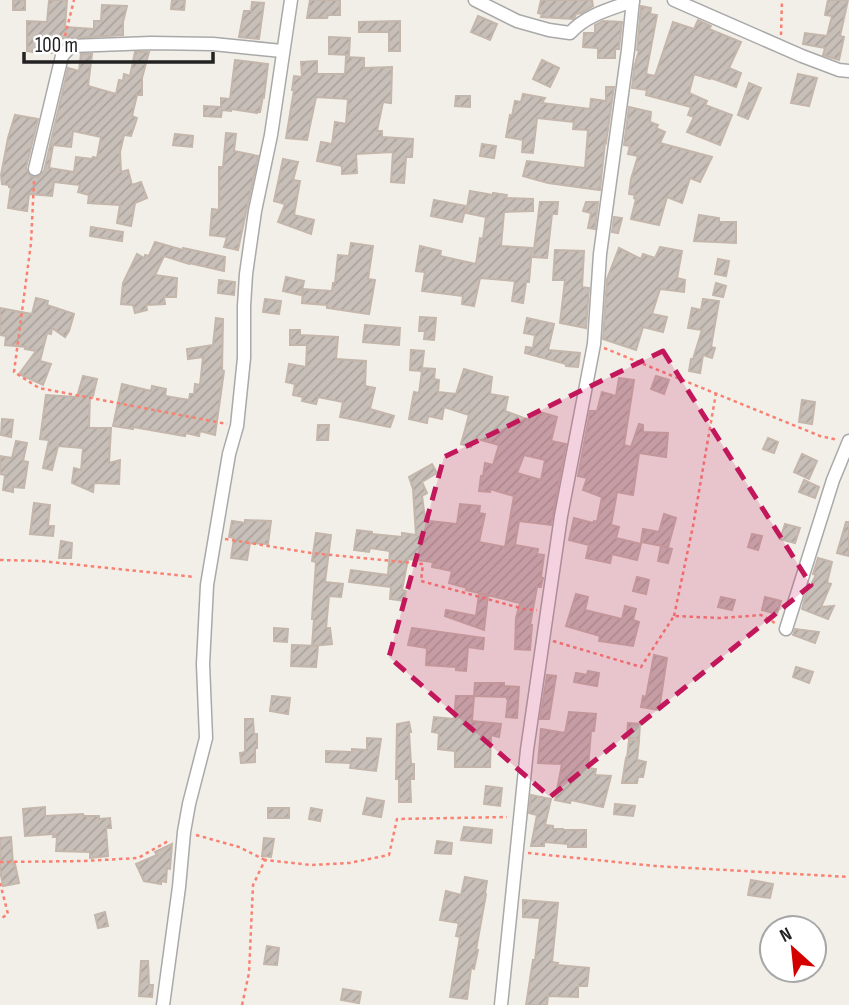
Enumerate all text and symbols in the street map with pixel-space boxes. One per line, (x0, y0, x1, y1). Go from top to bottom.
scale bar (24, 21, 214, 65)
text: 100 m (35, 33, 78, 58)
north arrow (758, 914, 828, 984)
text: N (776, 923, 796, 948)

